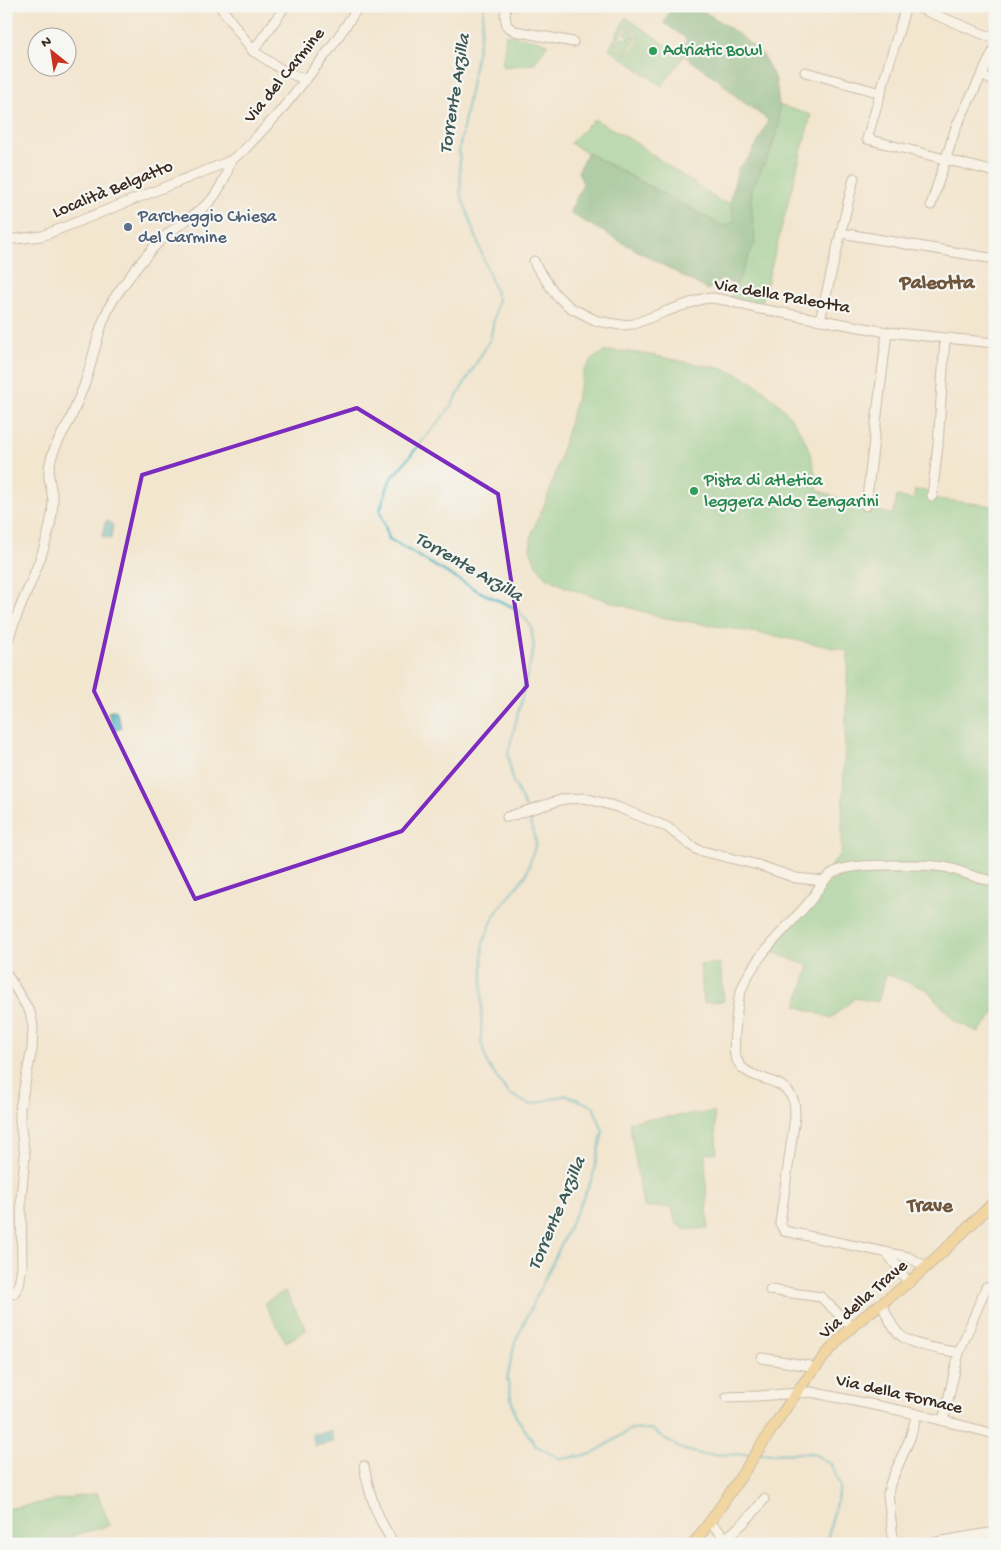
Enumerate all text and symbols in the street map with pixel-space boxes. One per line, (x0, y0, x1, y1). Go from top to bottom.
street label: Via del Carmine (239, 23, 330, 129)
north arrow (28, 28, 78, 78)
water label: Torrente Arzilla (435, 31, 477, 155)
text: N (39, 33, 55, 53)
place label: Adriatic Bowl (663, 41, 763, 62)
marker: Adriatic Bowl (647, 45, 659, 57)
street label: Località Belgatto (50, 156, 176, 224)
place label: Parcheggio Chiesa del Carmine (137, 207, 278, 249)
marker: Parcheggio Chiesa del Carmine (122, 221, 134, 233)
district label: Paleotta (899, 273, 975, 296)
street label: Via della Paleotta (712, 275, 852, 319)
place label: Pista di atletica leggera Aldo Zengarini (703, 471, 879, 513)
marker: Pista di atletica leggera Aldo Zengarini (688, 485, 700, 497)
water label: Torrente Arzilla (410, 528, 527, 609)
water label: Torrente Arzilla (524, 1153, 593, 1274)
district label: Trave (905, 1196, 953, 1219)
street label: Via della Trave (815, 1255, 913, 1345)
street label: Via della Fornace (833, 1370, 965, 1420)

